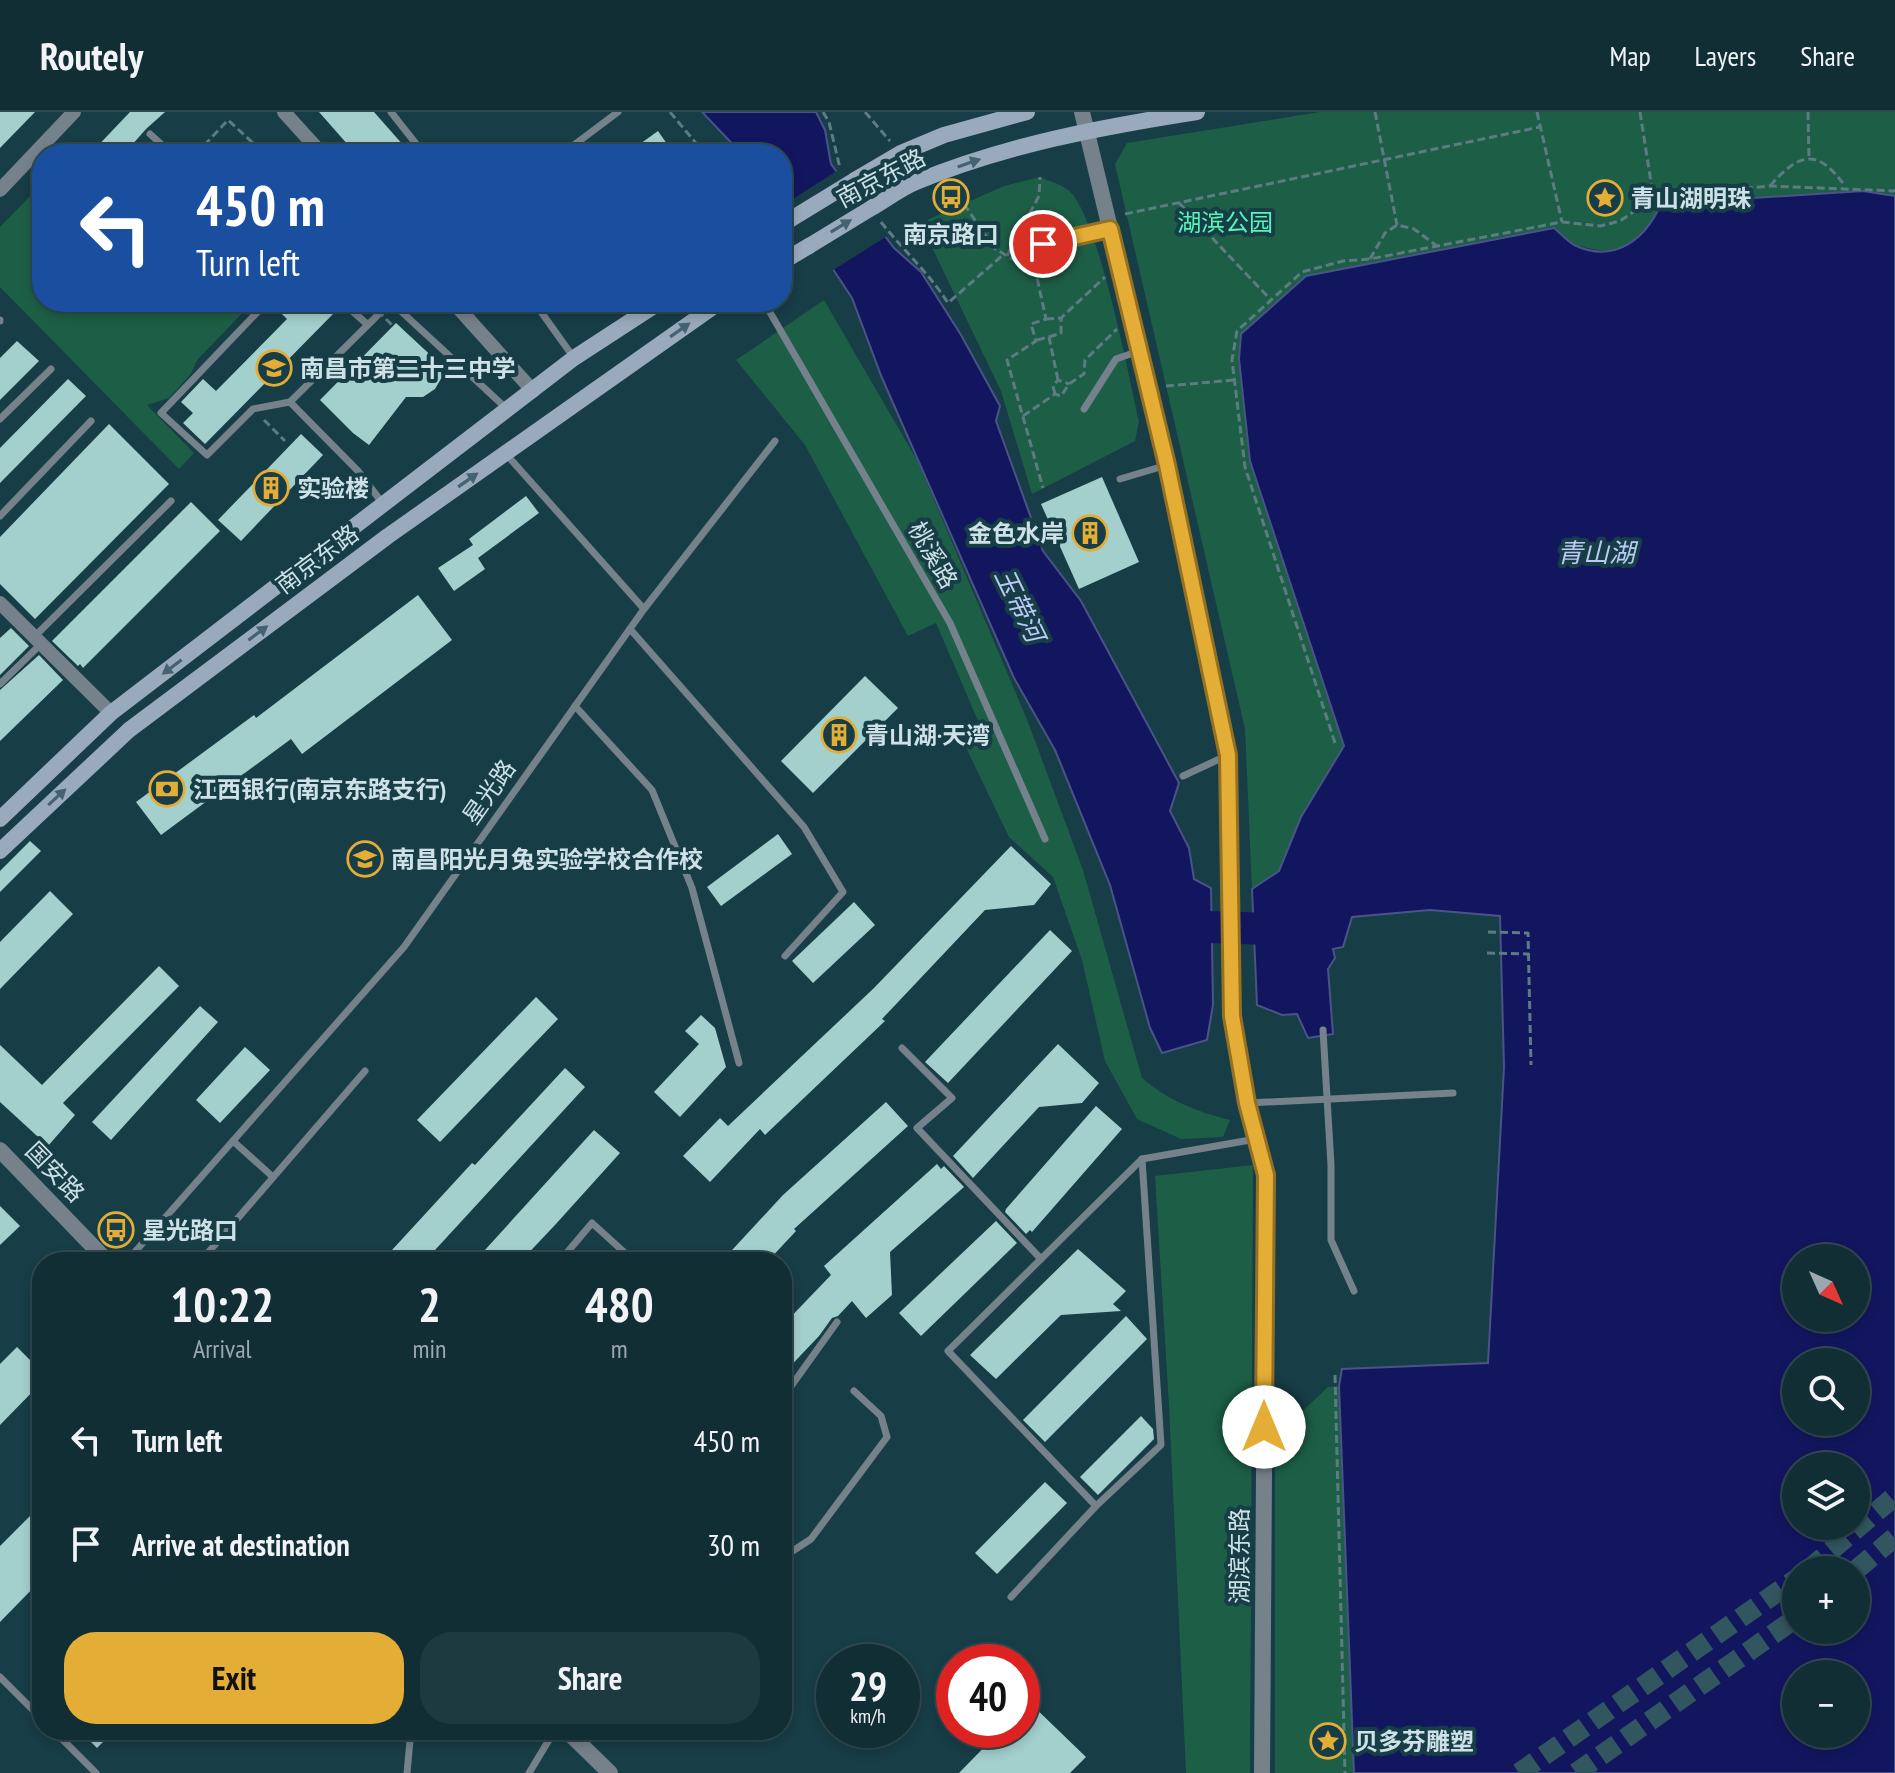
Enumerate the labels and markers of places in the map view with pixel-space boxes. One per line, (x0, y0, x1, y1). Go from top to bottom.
bus stop icon: 南京路口 (932, 178, 970, 216)
place icon: 青山湖明珠 (1586, 179, 1624, 217)
place label: 青山湖明珠 (1631, 183, 1752, 214)
pin (1009, 210, 1077, 278)
place label: 南京路口 (903, 219, 999, 250)
school or university icon: 南昌市第二十三中学 (255, 349, 293, 387)
place label: 南昌市第二十三中学 (300, 353, 516, 384)
building icon: 实验楼 (252, 469, 290, 507)
place label: 实验楼 (297, 473, 369, 504)
building icon: 金色水岸 (1071, 514, 1109, 552)
place label: 金色水岸 (968, 518, 1064, 549)
building icon: 青山湖·天湾 (820, 716, 858, 754)
place label: 青山湖·天湾 (865, 720, 990, 751)
bank icon: 江西银行(南京东路支行) (148, 770, 186, 808)
place label: 江西银行(南京东路支行) (193, 774, 446, 805)
school or university icon: 南昌阳光月兔实验学校合作校 (346, 840, 384, 878)
place label: 南昌阳光月兔实验学校合作校 (391, 844, 703, 875)
bus stop icon: 星光路口 (97, 1211, 135, 1249)
place label: 星光路口 (142, 1215, 238, 1246)
place icon: 贝多芬雕塑 (1309, 1722, 1347, 1760)
place label: 贝多芬雕塑 (1354, 1726, 1474, 1757)

